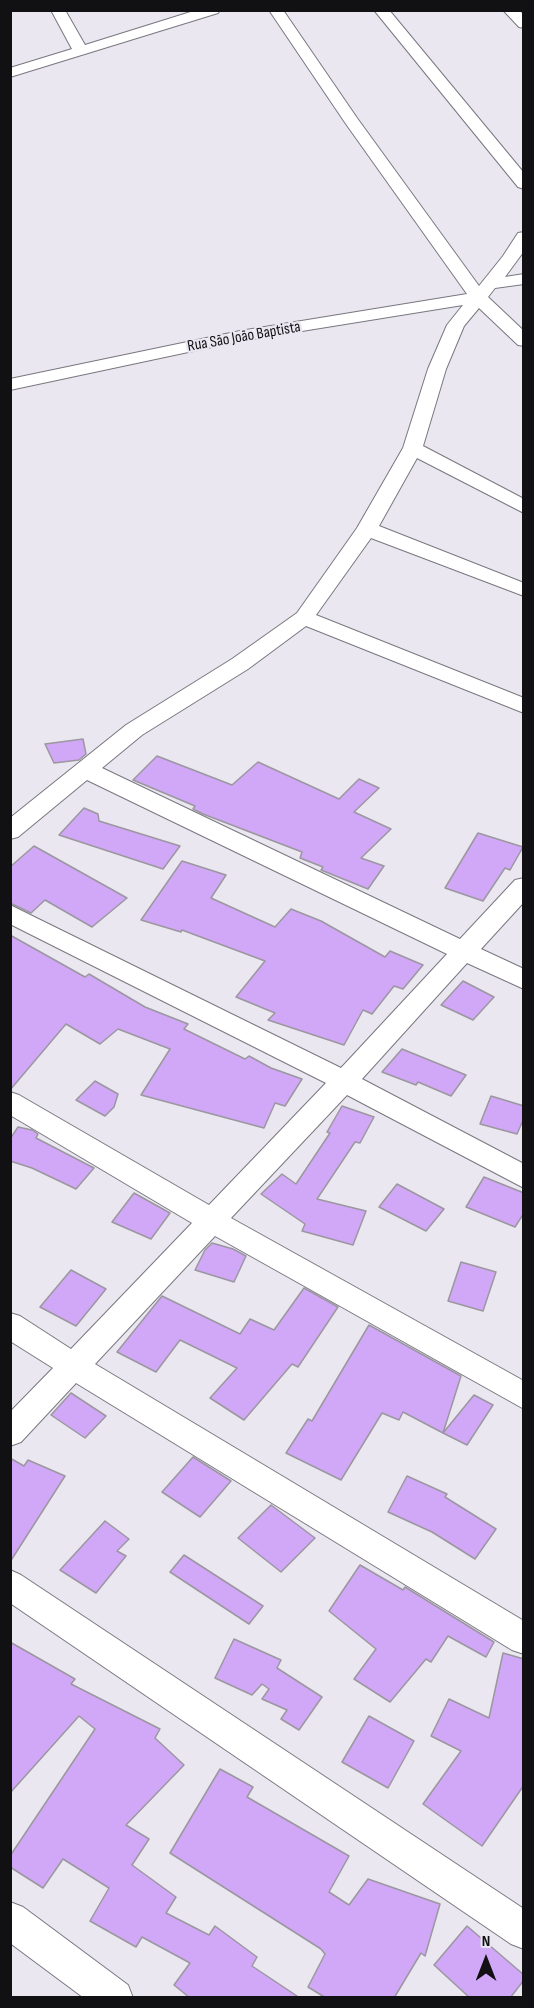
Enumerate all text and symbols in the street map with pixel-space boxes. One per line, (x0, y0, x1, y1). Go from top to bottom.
street label: Rua São João Baptista (186, 318, 302, 356)
north arrow (456, 1930, 516, 1990)
text: N (482, 1932, 490, 1951)

